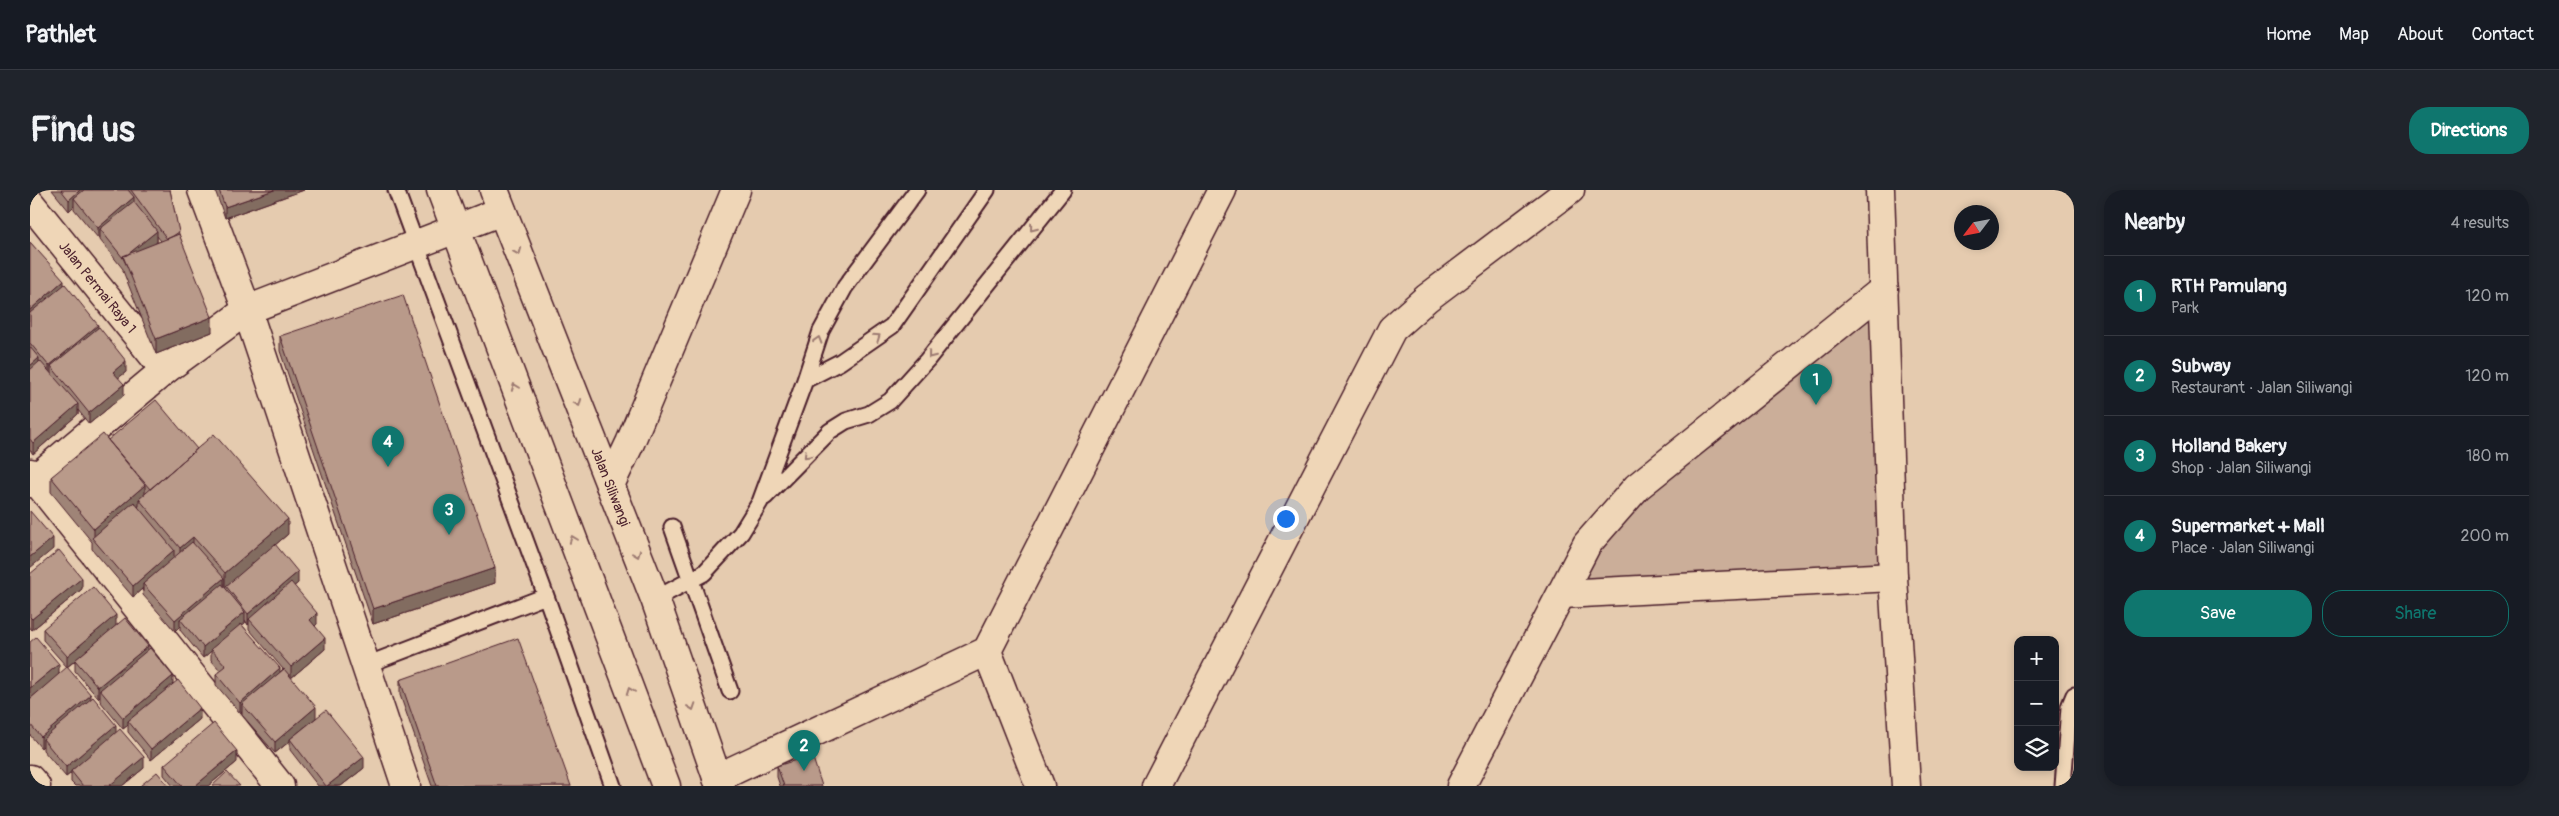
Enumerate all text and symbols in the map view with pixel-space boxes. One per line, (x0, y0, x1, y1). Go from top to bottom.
text: Pathlet (25, 20, 96, 49)
text: Home (2266, 23, 2311, 46)
text: Map (2339, 23, 2369, 46)
text: About (2397, 23, 2443, 46)
text: Contact (2471, 23, 2534, 46)
button: Directions (2409, 107, 2529, 154)
text: Find us (30, 108, 135, 152)
north arrow (1954, 205, 1999, 250)
text: Nearby (2124, 209, 2185, 236)
text: 4 results (2451, 213, 2509, 233)
one-way arrow (1030, 222, 1038, 231)
street label: Jalan Permai Raya 1 (55, 238, 140, 337)
one-way arrow (512, 247, 522, 256)
text: RTH Pamulang (2171, 274, 2287, 298)
text: 1 (2137, 286, 2143, 306)
text: 120 m (2465, 286, 2509, 306)
text: Park (2171, 298, 2199, 318)
one-way arrow (871, 334, 881, 343)
one-way arrow (812, 337, 822, 345)
one-way arrow (929, 349, 937, 358)
text: Subway (2171, 354, 2231, 378)
pin: 1 (1800, 364, 1832, 405)
text: 2 (2136, 366, 2144, 386)
text: 120 m (2465, 366, 2509, 386)
text: Restaurant · Jalan Siliwangi (2171, 378, 2352, 398)
one-way arrow (511, 384, 521, 392)
one-way arrow (571, 398, 582, 407)
pin: 4 (372, 426, 404, 467)
text: Holland Bakery (2171, 434, 2287, 458)
street label: Jalan Siliwangi (587, 445, 634, 529)
text: 3 (2136, 446, 2144, 466)
text: 180 m (2466, 446, 2509, 466)
one-way arrow (804, 449, 813, 458)
text: Shop · Jalan Siliwangi (2171, 458, 2311, 478)
pin: 3 (433, 494, 465, 535)
your location (1273, 506, 1299, 532)
text: Supermarket + Mall (2171, 514, 2325, 538)
text: 4 (2135, 526, 2145, 546)
text: 200 m (2461, 526, 2509, 546)
one-way arrow (569, 536, 579, 544)
text: Place · Jalan Siliwangi (2171, 538, 2314, 558)
one-way arrow (631, 549, 641, 558)
button: Save (2124, 590, 2312, 637)
button: Share (2322, 590, 2509, 637)
map controls (2014, 636, 2059, 771)
button: + (2014, 636, 2059, 681)
button: − (2014, 681, 2059, 726)
one-way arrow (626, 687, 636, 696)
one-way arrow (687, 702, 697, 711)
button: layers (2014, 726, 2059, 771)
pin: 2 (788, 730, 820, 771)

